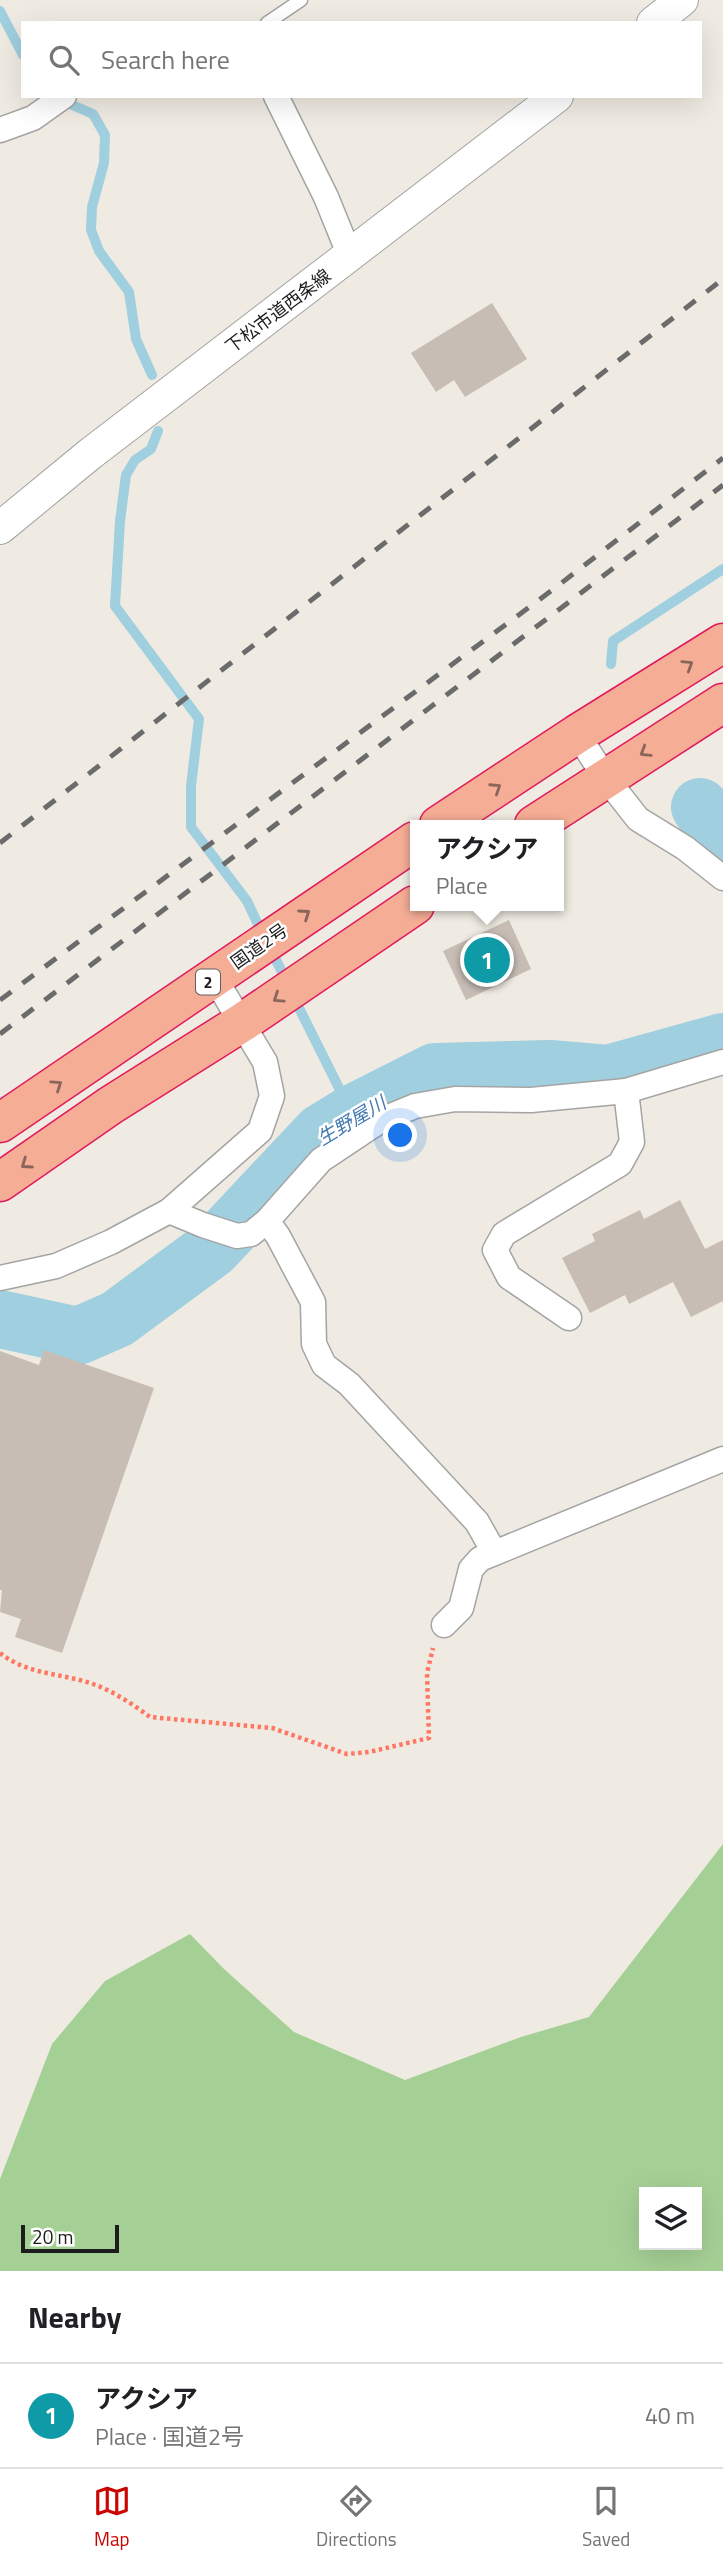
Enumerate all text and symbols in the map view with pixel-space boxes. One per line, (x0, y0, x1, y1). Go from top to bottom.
search box (21, 21, 702, 98)
text: Search here (101, 40, 230, 79)
icon: search (45, 41, 83, 79)
street label: 下松市道西条線 (220, 262, 336, 360)
one-way arrow (680, 661, 693, 674)
one-way arrow (639, 744, 652, 757)
one-way arrow (488, 783, 501, 796)
popup (410, 820, 564, 911)
text: アクシア (436, 829, 538, 868)
text: Place (436, 868, 488, 903)
one-way arrow (297, 910, 310, 922)
street label: 国道2号 (225, 917, 293, 975)
pin: 1 (464, 934, 510, 986)
road number: 2 (196, 970, 220, 994)
one-way arrow (272, 990, 285, 1003)
one-way arrow (49, 1081, 62, 1093)
water label: 生野屋川 (311, 1087, 393, 1152)
your location (383, 1118, 417, 1152)
one-way arrow (21, 1156, 34, 1168)
map controls (639, 2187, 702, 2250)
button: layers (639, 2187, 702, 2250)
scale bar (21, 2222, 119, 2254)
text: 20 m (32, 2222, 73, 2251)
text: Nearby (28, 2294, 121, 2340)
text: アクシア (95, 2379, 198, 2418)
text: 1 (45, 2398, 57, 2433)
text: 40 m (645, 2398, 695, 2433)
text: Place · 国道2号 (95, 2419, 244, 2454)
tab: Map (93, 2482, 131, 2553)
tab: Directions (316, 2482, 397, 2553)
tab: Saved (582, 2482, 630, 2553)

